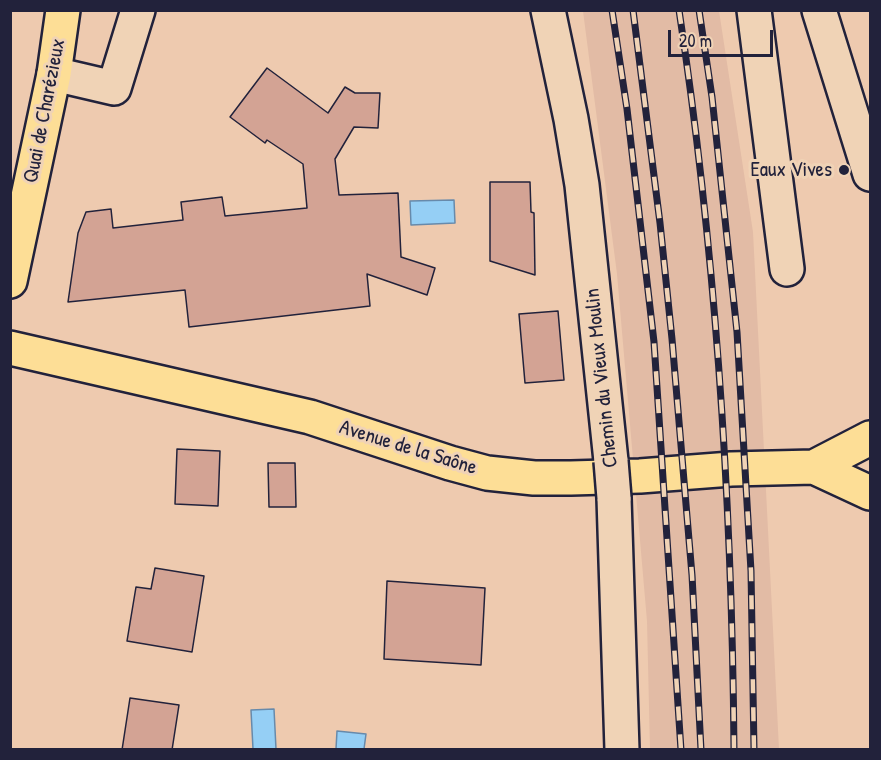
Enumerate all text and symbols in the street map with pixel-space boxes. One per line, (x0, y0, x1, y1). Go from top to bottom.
scale bar (671, 18, 776, 56)
text: 20 m (679, 28, 712, 53)
street label: Quai de Charézieux (19, 37, 71, 185)
place label: Eaux Vives (750, 157, 832, 183)
marker: Eaux Vives (837, 163, 851, 177)
street label: Chemin du Vieux Moulin (580, 287, 624, 469)
street label: Avenue de la Saône (336, 415, 480, 481)

